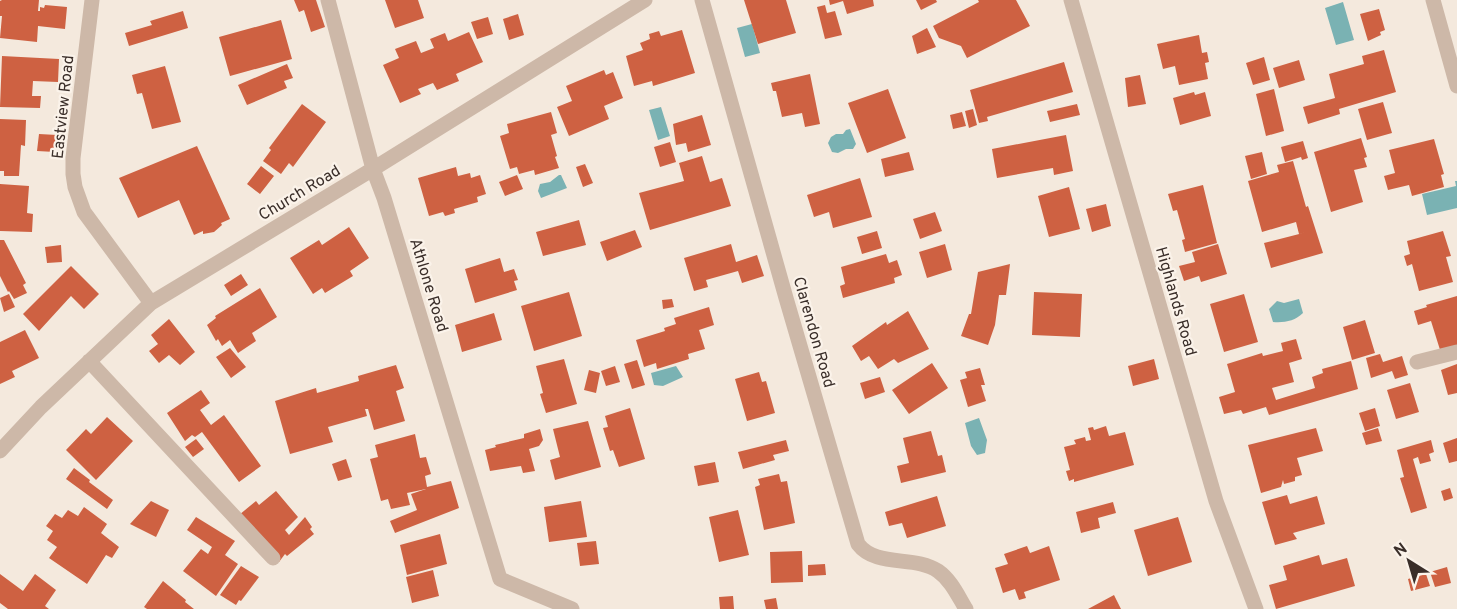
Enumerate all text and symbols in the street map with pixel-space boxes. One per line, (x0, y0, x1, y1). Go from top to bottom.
street label: Eastview Road (49, 54, 79, 160)
street label: Church Road (255, 161, 345, 226)
street label: Athlone Road (404, 236, 452, 335)
street label: Highlands Road (1150, 245, 1200, 358)
street label: Clarendon Road (788, 275, 838, 390)
north arrow (1379, 531, 1439, 591)
text: N (1391, 539, 1412, 562)

